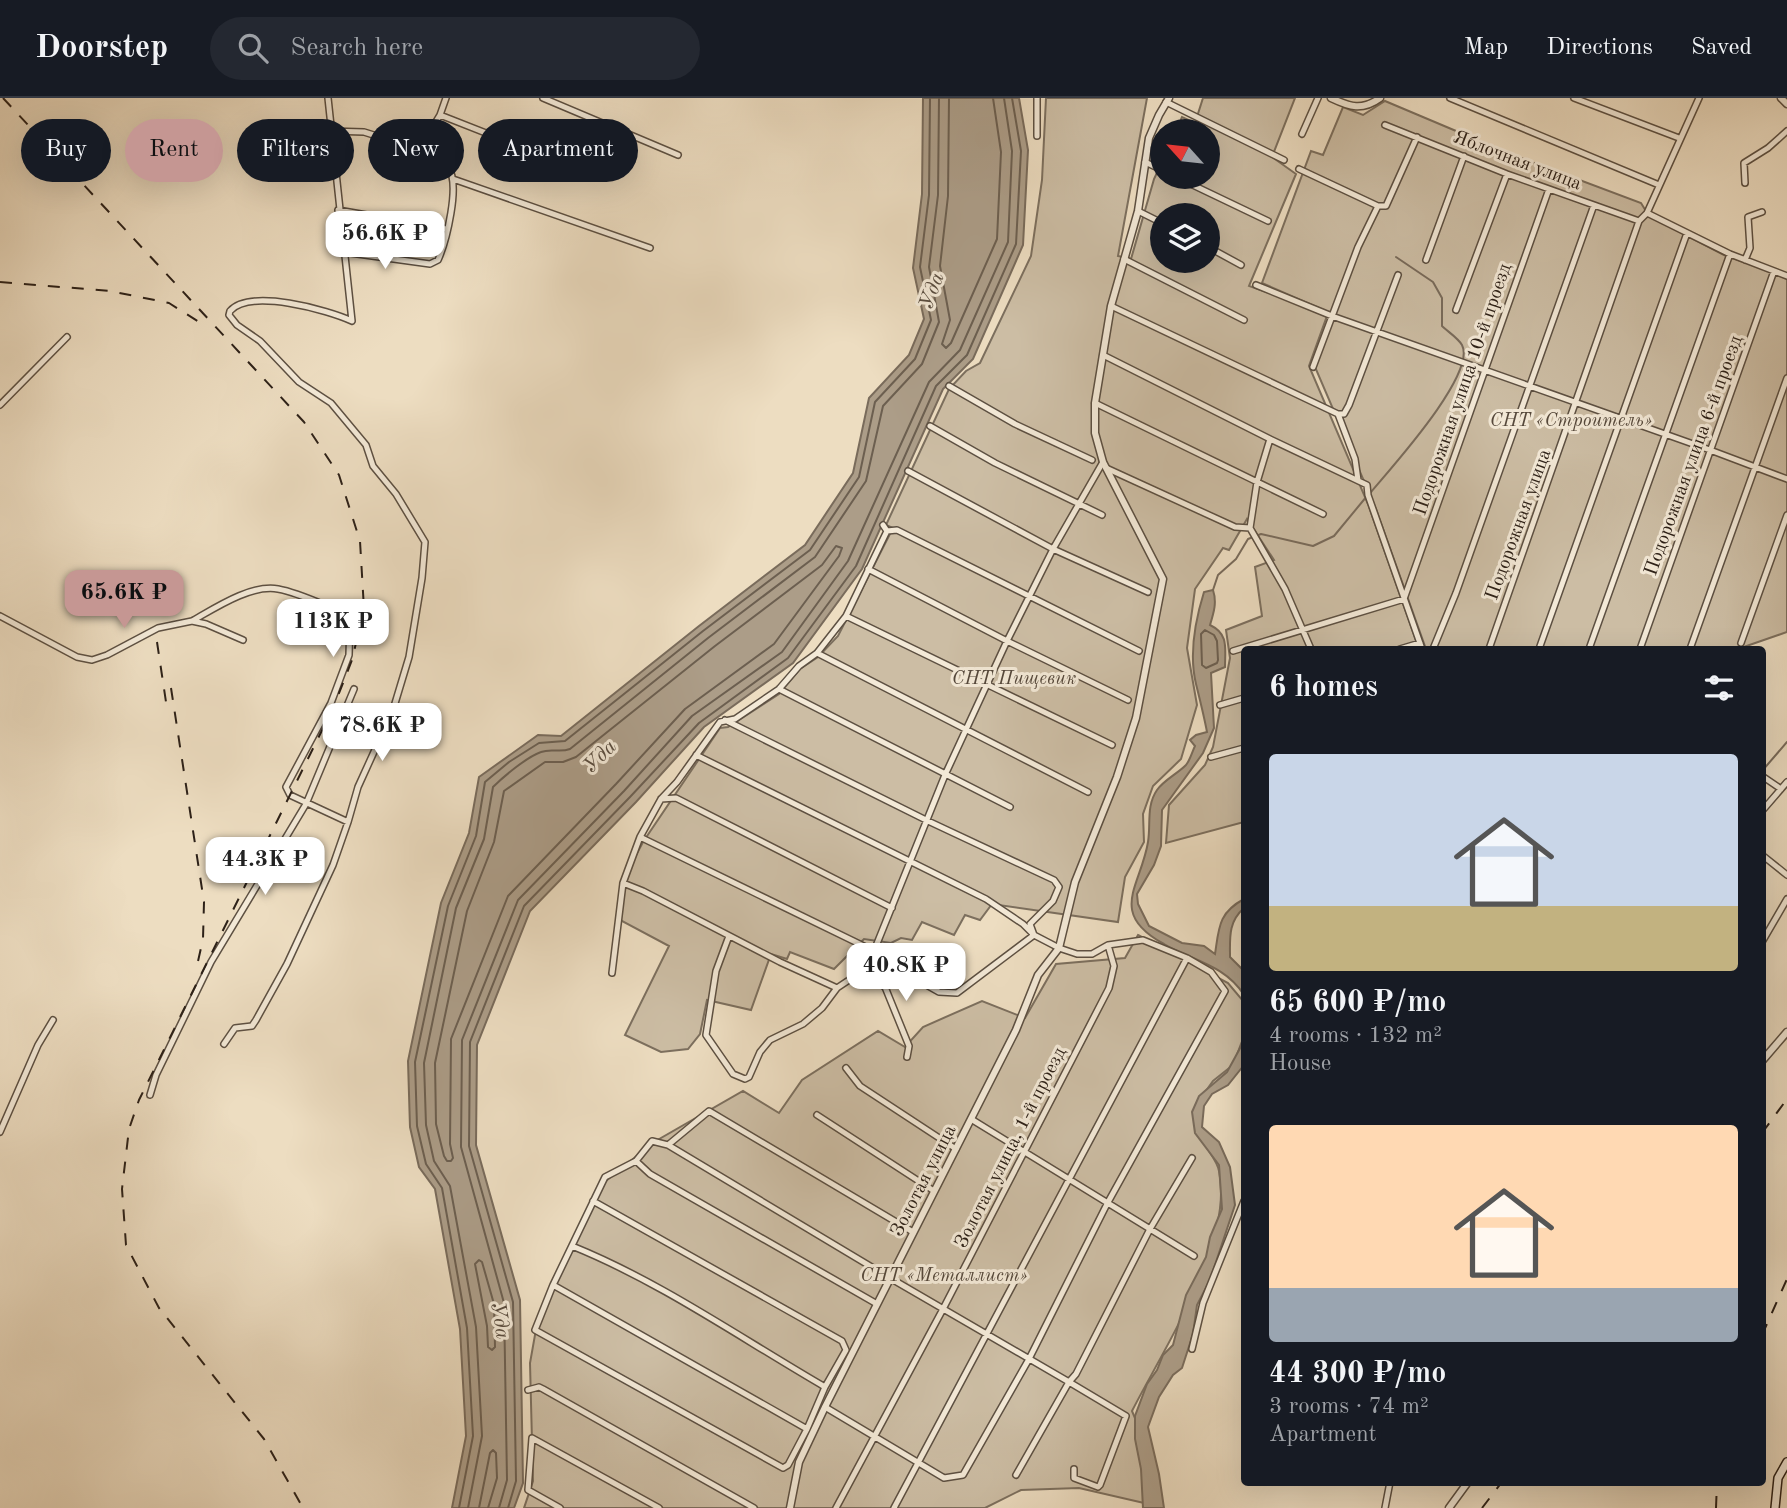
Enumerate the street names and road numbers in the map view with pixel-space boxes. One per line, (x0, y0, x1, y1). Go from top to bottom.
street label: Яблочная улица (1450, 128, 1584, 195)
street label: Подорожная улица 10-й проезд (1411, 261, 1516, 518)
street label: Подорожная улица 6-й проезд (1642, 333, 1747, 578)
street label: Подорожная улица (1483, 446, 1556, 603)
street label: Золотая улица, 1-й проезд (952, 1044, 1071, 1252)
street label: Золотая улица (888, 1122, 961, 1240)

